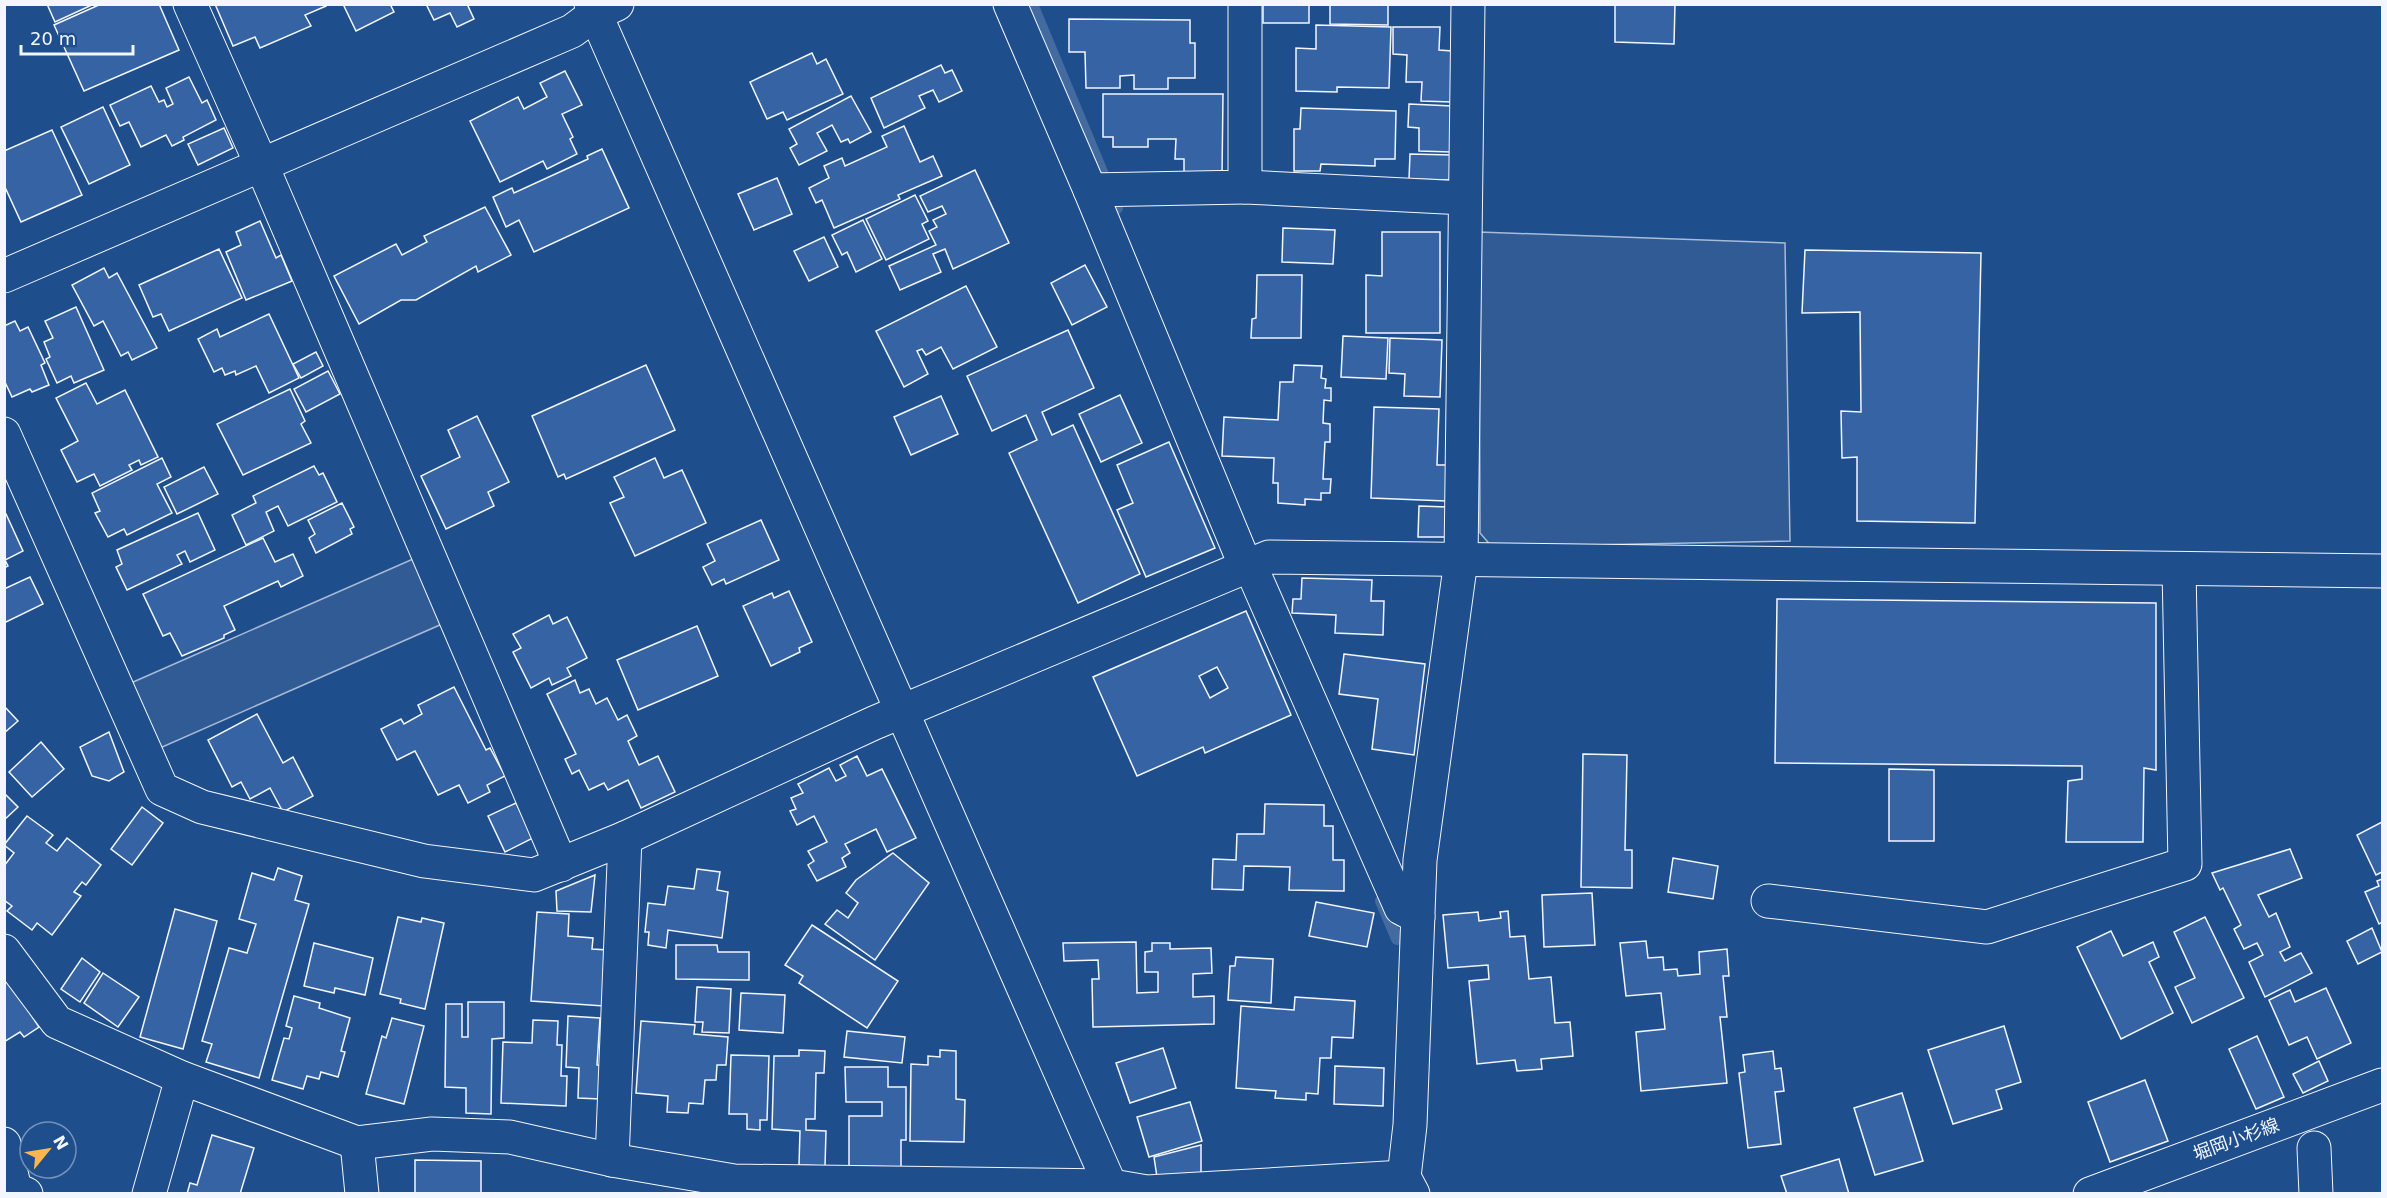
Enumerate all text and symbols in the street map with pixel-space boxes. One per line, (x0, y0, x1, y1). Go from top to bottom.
scale bar (21, 18, 134, 56)
text: 20 m (30, 28, 76, 49)
street label: 堀岡小杉線 (2190, 1114, 2282, 1164)
north arrow (18, 1120, 78, 1180)
text: N (49, 1132, 72, 1153)

